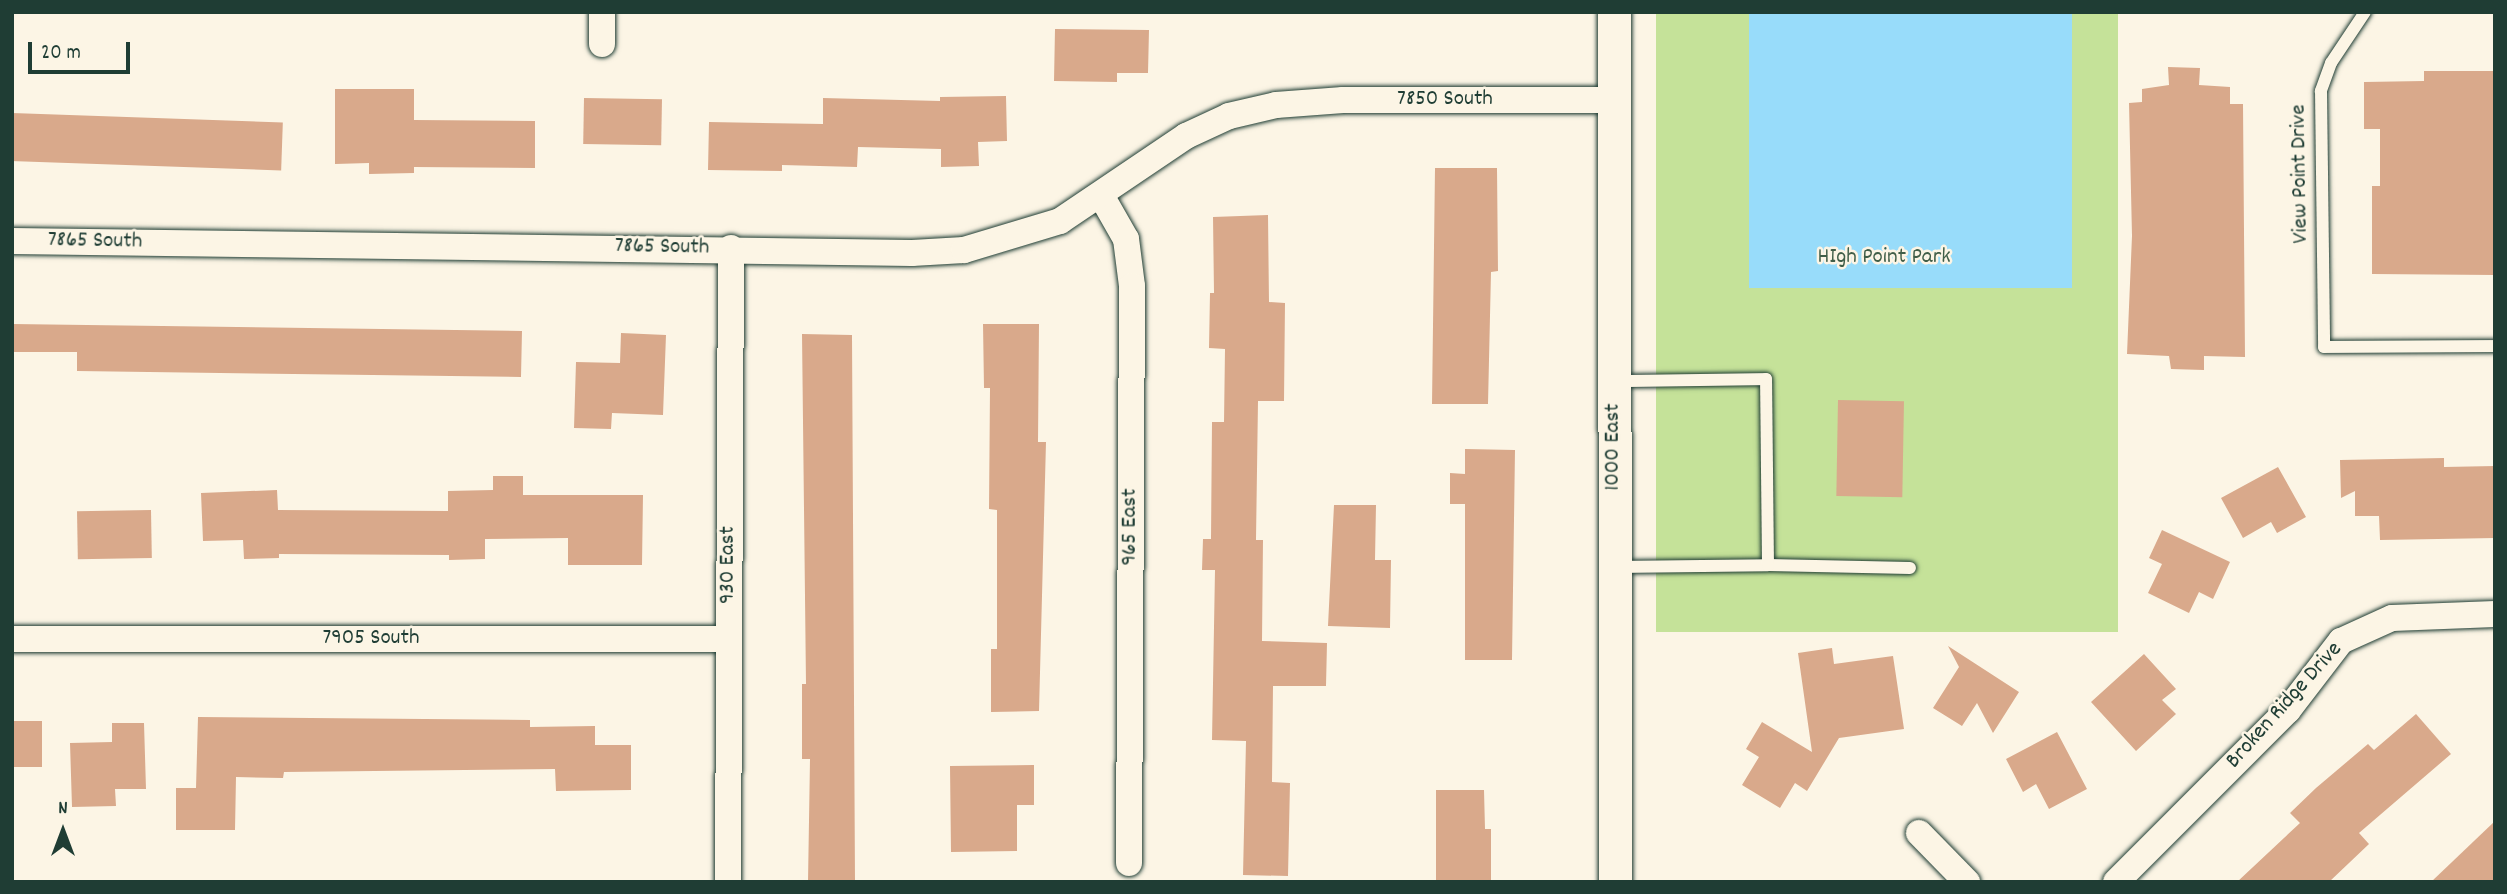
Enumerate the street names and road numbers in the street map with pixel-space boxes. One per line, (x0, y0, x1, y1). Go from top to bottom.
street label: 7850 South (1397, 86, 1493, 114)
street label: View Point Drive (2286, 104, 2316, 244)
street label: 7865 South (48, 227, 142, 257)
street label: 7865 South (615, 233, 709, 263)
street label: 1000 East (1600, 403, 1628, 491)
street label: 965 East (1117, 488, 1145, 566)
street label: 930 East (715, 526, 743, 604)
street label: 7905 South (322, 625, 420, 653)
street label: Broken Ridge Drive (2221, 637, 2349, 775)

